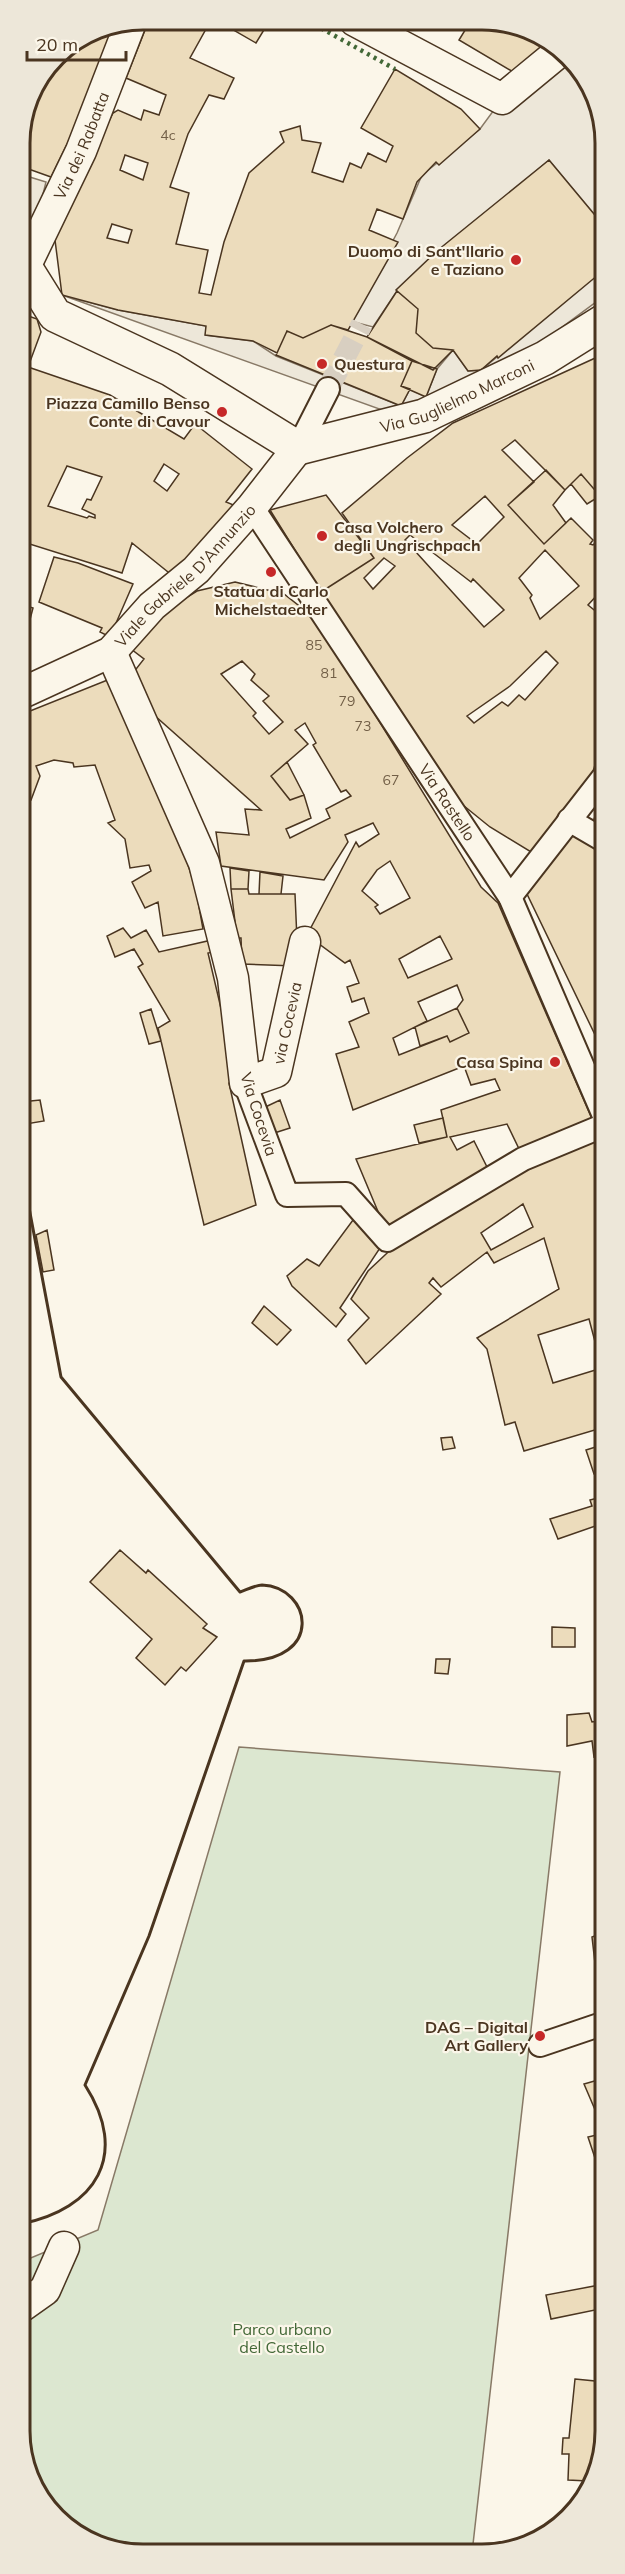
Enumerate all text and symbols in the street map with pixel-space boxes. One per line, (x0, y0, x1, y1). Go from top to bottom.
scale bar (27, 24, 126, 62)
text: 20 m (36, 33, 78, 56)
street label: Via dei Rabatta (49, 89, 113, 203)
house number: 4c (160, 126, 176, 144)
place label: Duomo di Sant'Ilario e Taziano (348, 241, 504, 279)
marker: Duomo di Sant'Ilario e Taziano (509, 253, 523, 267)
place label: Questura (334, 354, 405, 374)
street label: Via Guglielmo Marconi (378, 355, 537, 437)
marker: Questura (315, 357, 329, 371)
place label: Piazza Camillo Benso Conte di Cavour (46, 393, 211, 431)
marker: Piazza Camillo Benso Conte di Cavour (215, 405, 229, 419)
street label: Viale Gabriele D'Annunzio (110, 500, 260, 651)
place label: Casa Volchero degli Ungrischpach (334, 517, 481, 555)
marker: Casa Volchero degli Ungrischpach (315, 529, 329, 543)
marker: Statua di Carlo Michelstaedter (264, 565, 278, 579)
place label: Statua di Carlo Michelstaedter (213, 581, 329, 619)
house number: 85 (306, 636, 322, 654)
house number: 81 (321, 664, 337, 682)
house number: 79 (339, 692, 355, 710)
house number: 73 (355, 717, 371, 735)
street label: Via Rastello (415, 760, 480, 845)
house number: 67 (383, 771, 399, 789)
street label: via Cocevia (268, 980, 306, 1066)
place label: Casa Spina (456, 1052, 543, 1072)
marker: Casa Spina (548, 1055, 562, 1069)
street label: Via Cocevia (236, 1070, 282, 1158)
place label: DAG – Digital Art Gallery (425, 2017, 528, 2055)
marker: DAG – Digital Art Gallery (533, 2029, 547, 2043)
park label: Parco urbano del Castello (232, 2319, 332, 2357)

